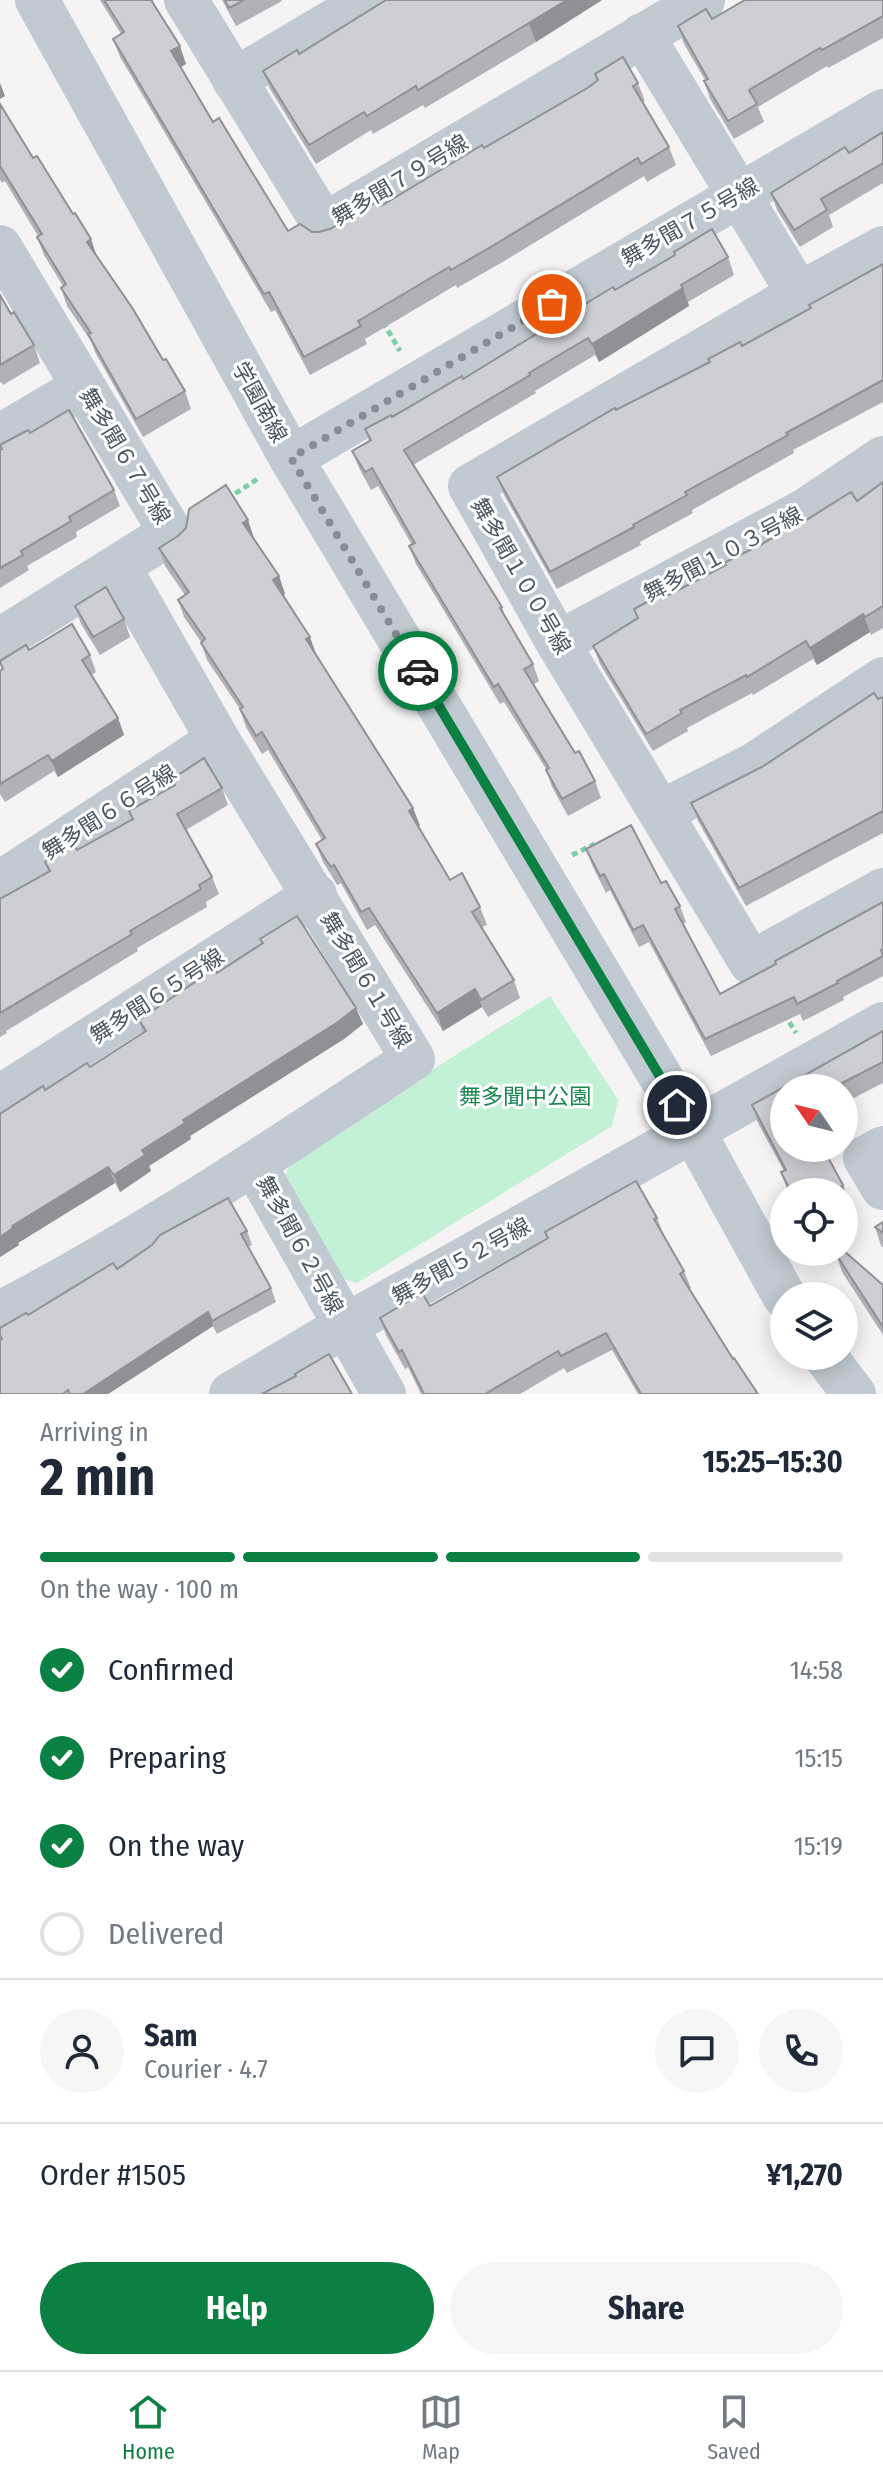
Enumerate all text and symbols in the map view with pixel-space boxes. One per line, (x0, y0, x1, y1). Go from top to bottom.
street label: 舞多聞７９号線 (327, 129, 473, 231)
street label: 舞多聞７５号線 (617, 172, 763, 272)
pin (518, 270, 586, 338)
icon: bag (530, 282, 574, 326)
street label: 学園南線 (227, 357, 293, 447)
street label: 舞多聞６７号線 (74, 383, 176, 529)
street label: 舞多聞１００号線 (465, 493, 577, 659)
street label: 舞多聞１０３号線 (639, 501, 807, 607)
courier (378, 631, 458, 711)
icon: car (396, 649, 440, 693)
street label: 舞多聞６６号線 (37, 759, 181, 865)
street label: 舞多聞６１号線 (315, 907, 417, 1053)
street label: 舞多聞６５号線 (85, 943, 229, 1049)
pin (643, 1071, 711, 1139)
north arrow (770, 1074, 858, 1162)
map controls (770, 1074, 858, 1370)
park label: 舞多聞中公園 (459, 1083, 591, 1110)
icon: home (655, 1083, 699, 1127)
street label: 舞多聞６２号線 (251, 1171, 349, 1319)
button: locate (770, 1178, 858, 1266)
street label: 舞多聞５２号線 (387, 1212, 535, 1310)
button: layers (770, 1282, 858, 1370)
text: Arriving in (40, 1417, 149, 1448)
text: 15:25–15:30 (703, 1444, 843, 1480)
text: 2 min (40, 1446, 155, 1509)
text: On the way · 100 m (40, 1574, 239, 1605)
icon: check (40, 1648, 84, 1692)
text: Confirmed (108, 1652, 234, 1688)
text: 14:58 (790, 1655, 843, 1686)
icon: check (40, 1736, 84, 1780)
text: Preparing (108, 1740, 226, 1776)
text: 15:15 (794, 1743, 843, 1774)
icon: check (40, 1824, 84, 1868)
text: On the way (108, 1828, 244, 1864)
text: 15:19 (794, 1831, 843, 1862)
text: Delivered (108, 1916, 224, 1952)
button: person (40, 2009, 124, 2093)
button: chat (655, 2009, 739, 2093)
button: phone (759, 2009, 843, 2093)
text: Sam (144, 2018, 197, 2054)
text: Courier · 4.7 (144, 2054, 268, 2085)
text: Order #1505 (40, 2157, 186, 2193)
text: ¥1,270 (766, 2157, 843, 2193)
button: Help (40, 2262, 434, 2354)
button: Share (450, 2262, 843, 2354)
tab: Home (122, 2390, 175, 2465)
tab: Map (419, 2390, 463, 2465)
tab: Saved (707, 2390, 761, 2465)

